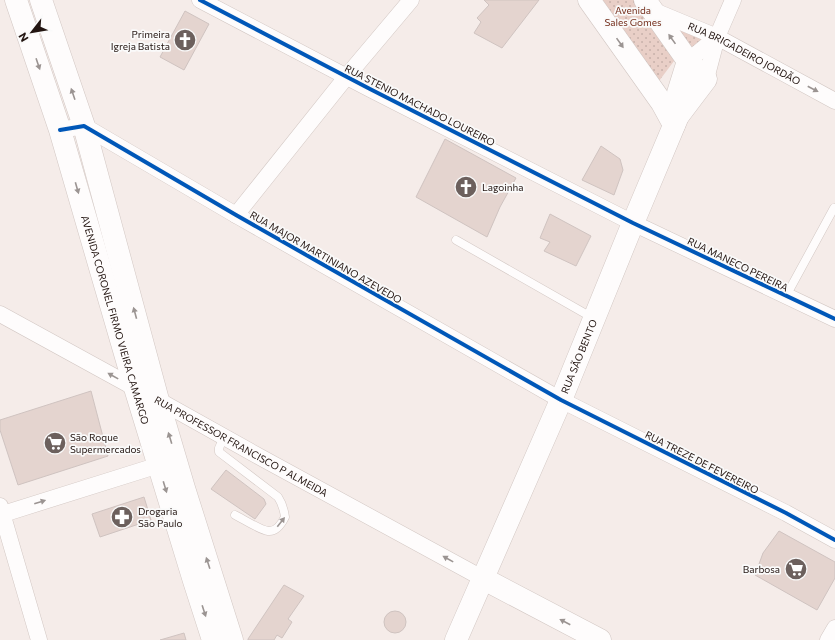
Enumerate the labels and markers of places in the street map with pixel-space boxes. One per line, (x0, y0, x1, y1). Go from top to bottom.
church icon: Primeira Igreja Batista (172, 27, 198, 53)
place label: Primeira Igreja Batista (111, 28, 170, 52)
church icon: Lagoinha (453, 174, 479, 200)
place label: Lagoinha (482, 181, 524, 193)
supermarket icon: São Roque Supermercados (42, 430, 68, 456)
place label: São Roque Supermercados (70, 431, 141, 455)
pharmacy icon: Drogaria São Paulo (109, 504, 135, 530)
place label: Drogaria São Paulo (138, 505, 183, 529)
supermarket icon: Barbosa (783, 556, 809, 582)
place label: Barbosa (743, 563, 780, 575)

